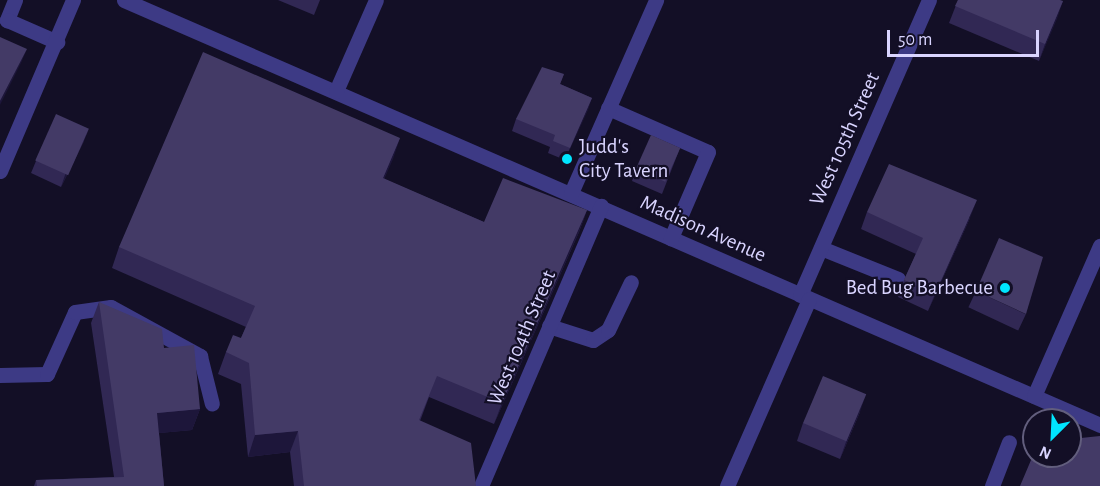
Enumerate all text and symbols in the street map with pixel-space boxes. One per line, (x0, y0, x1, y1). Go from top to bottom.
scale bar (890, 18, 1042, 56)
text: 50 m (898, 31, 932, 49)
street label: West 105th Street (804, 69, 886, 209)
place label: Judd's City Tavern (579, 134, 668, 184)
marker: Judd's City Tavern (560, 152, 574, 166)
street label: Madison Avenue (636, 190, 770, 268)
street label: West 104th Street (482, 267, 562, 409)
place label: Bed Bug Barbecue (846, 275, 993, 301)
marker: Bed Bug Barbecue (998, 281, 1012, 295)
north arrow (1022, 408, 1082, 468)
text: N (1037, 443, 1054, 462)

